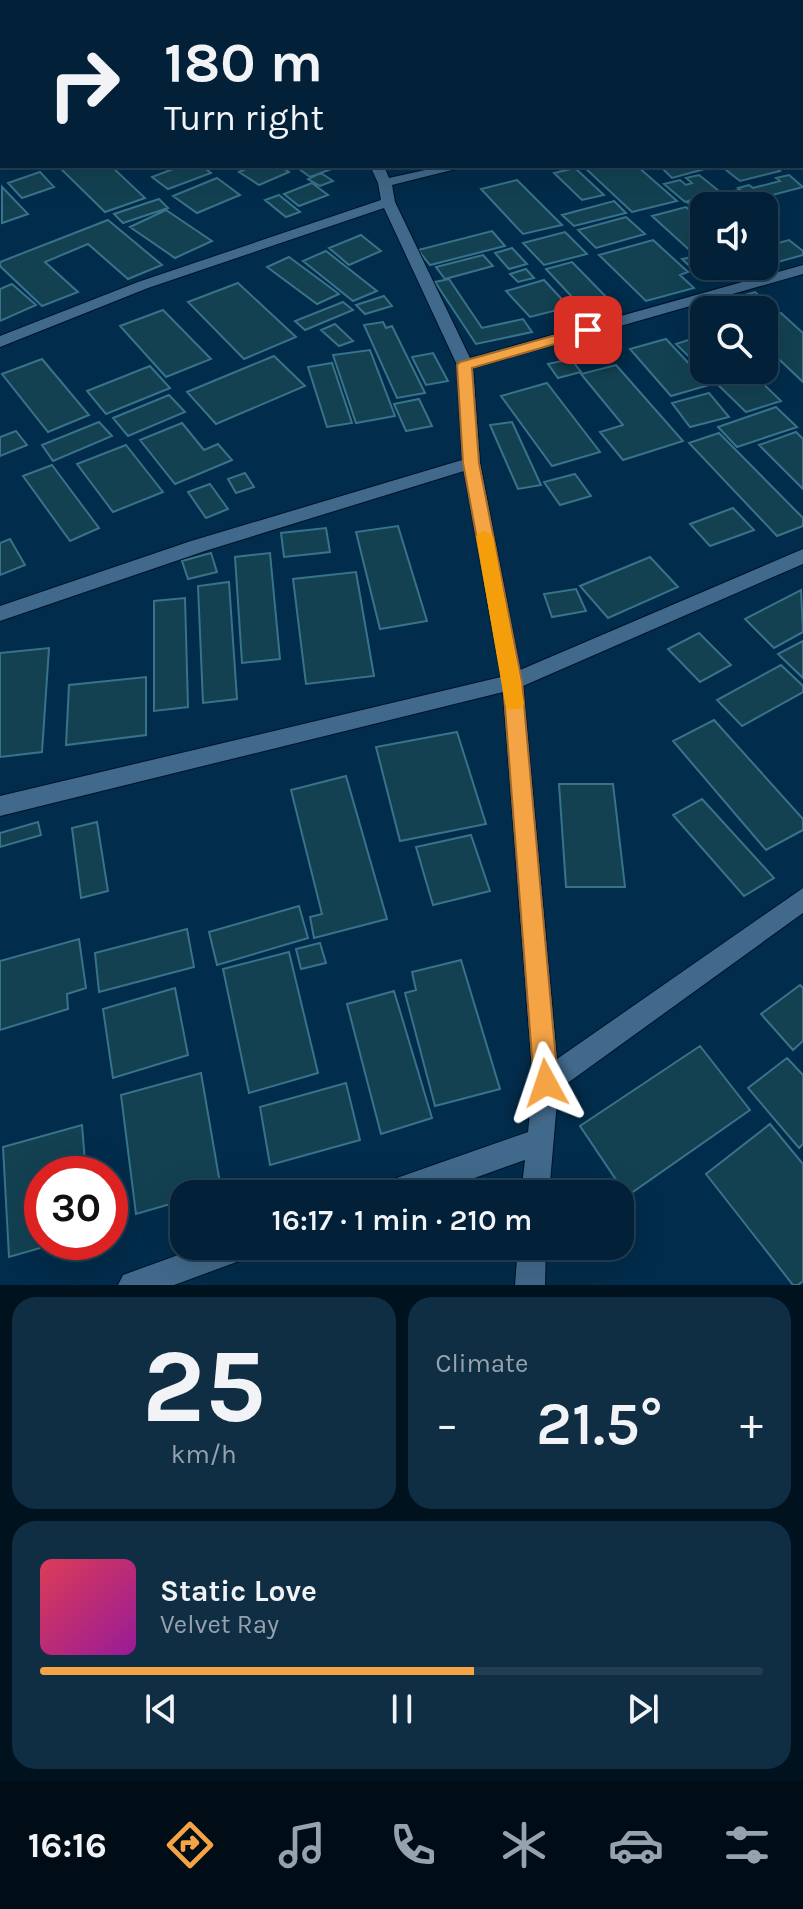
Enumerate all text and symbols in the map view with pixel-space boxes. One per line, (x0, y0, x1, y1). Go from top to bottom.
text: 180 m (164, 30, 323, 95)
icon: right (32, 32, 136, 136)
text: Turn right (164, 97, 324, 139)
map controls (690, 192, 778, 384)
button: sound (690, 192, 778, 280)
pin (554, 296, 622, 364)
button: search (690, 296, 778, 384)
icon: arrive (566, 308, 610, 352)
position arrow (504, 1041, 588, 1125)
speed limit sign: 30 (24, 1156, 128, 1260)
text: 16:17 · 1 min · 210 m (272, 1202, 532, 1238)
text: 25 (142, 1326, 265, 1447)
text: Climate (436, 1348, 528, 1379)
text: 21.5° (536, 1389, 662, 1459)
text: − (436, 1399, 459, 1450)
text: + (740, 1399, 763, 1450)
text: km/h (171, 1439, 237, 1470)
text: Static Love (160, 1573, 317, 1609)
text: Velvet Ray (160, 1609, 279, 1640)
icon: previous (139, 1687, 183, 1731)
icon: pause (380, 1687, 424, 1731)
icon: next (621, 1687, 665, 1731)
icon: directions (162, 1817, 218, 1873)
icon: music (274, 1817, 330, 1873)
icon: phone (385, 1817, 441, 1873)
icon: climate (496, 1817, 552, 1873)
icon: car (608, 1817, 664, 1873)
icon: filters (719, 1817, 775, 1873)
text: 16:16 (28, 1824, 107, 1866)

